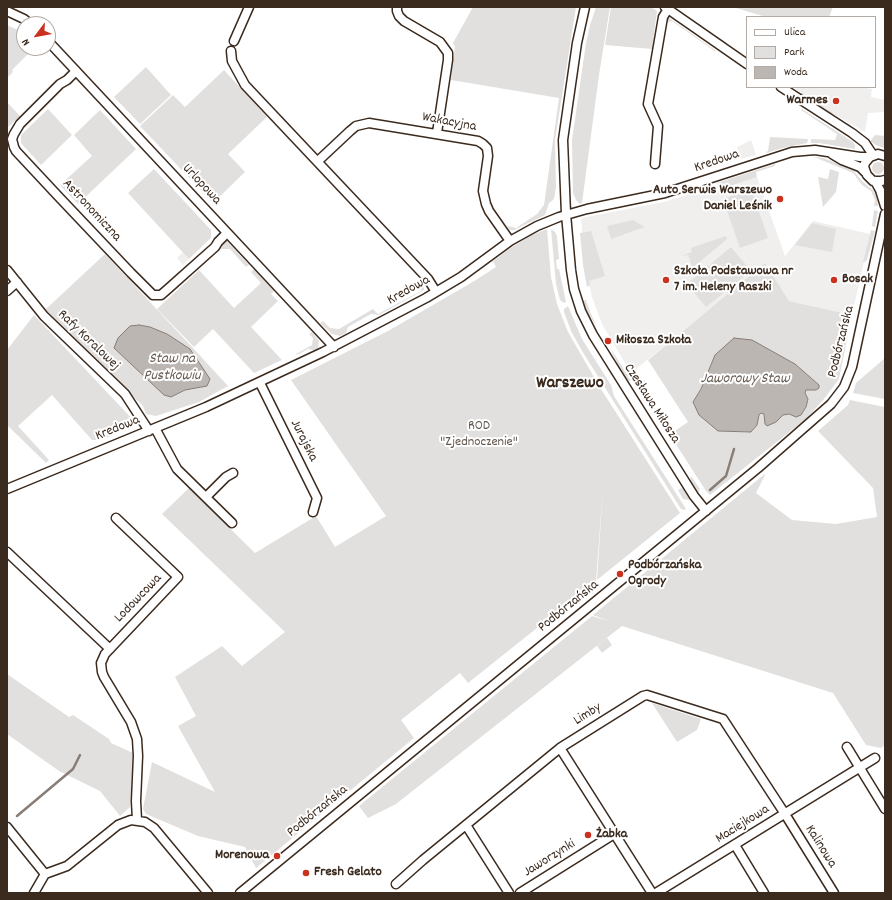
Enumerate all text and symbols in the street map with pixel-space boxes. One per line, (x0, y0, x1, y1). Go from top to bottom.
north arrow (16, 16, 56, 56)
legend (746, 16, 876, 88)
text: Ulica (784, 24, 805, 41)
text: N (18, 35, 35, 48)
text: Park (784, 44, 804, 61)
text: Woda (784, 64, 807, 81)
place label: Warmes (787, 93, 828, 109)
marker: Warmes (831, 96, 841, 106)
street label: Wakacyjna (420, 110, 478, 136)
street label: Kredowa (692, 147, 742, 177)
street label: Urlopowa (178, 161, 224, 209)
street label: Astronomiczna (58, 176, 124, 246)
place label: Auto Serwis Warszewo Daniel Leśnik (653, 183, 772, 216)
marker: Auto Serwis Warszewo Daniel Leśnik (775, 194, 785, 204)
place label: Szkoła Podstawowa nr 7 im. Heleny Raszki (674, 264, 793, 296)
street label: Kredowa (385, 272, 433, 310)
place label: Bosak (842, 272, 873, 288)
marker: Szkoła Podstawowa nr 7 im. Heleny Raszki (661, 275, 671, 285)
marker: Bosak (829, 275, 839, 285)
street label: Podbórzańska (825, 304, 859, 380)
street label: Rafy Koralowej (53, 307, 123, 375)
place label: Miłosza Szkoła (616, 333, 691, 349)
marker: Miłosza Szkoła (603, 336, 613, 346)
water label: Staw na Pustkowiu (144, 351, 200, 386)
street label: Czesława Miłosza (619, 361, 683, 447)
water label: Jaworowy Staw (700, 371, 790, 389)
district label: Warszewo (536, 374, 604, 396)
street label: Kredowa (93, 413, 143, 445)
street label: Jurajska (285, 417, 321, 465)
park label: ROD "Zjednoczenie" (440, 419, 518, 452)
place label: Podbórzańska Ogrody (628, 558, 701, 590)
marker: Podbórzańska Ogrody (615, 569, 625, 579)
street label: Lodowcowa (112, 571, 166, 627)
street label: Podbórzańska (535, 577, 603, 637)
street label: Limby (571, 700, 605, 730)
street label: Podbórzańska (284, 782, 352, 842)
street label: Maciejkowa (713, 802, 773, 848)
street label: Kalinowa (800, 823, 840, 871)
place label: Żabka (596, 827, 627, 843)
marker: Żabka (583, 830, 593, 840)
street label: Jaworzynki (521, 837, 579, 881)
place label: Morenowa (215, 848, 269, 864)
marker: Morenowa (272, 851, 282, 861)
place label: Fresh Gelato (314, 865, 382, 881)
marker: Fresh Gelato (301, 868, 311, 878)

